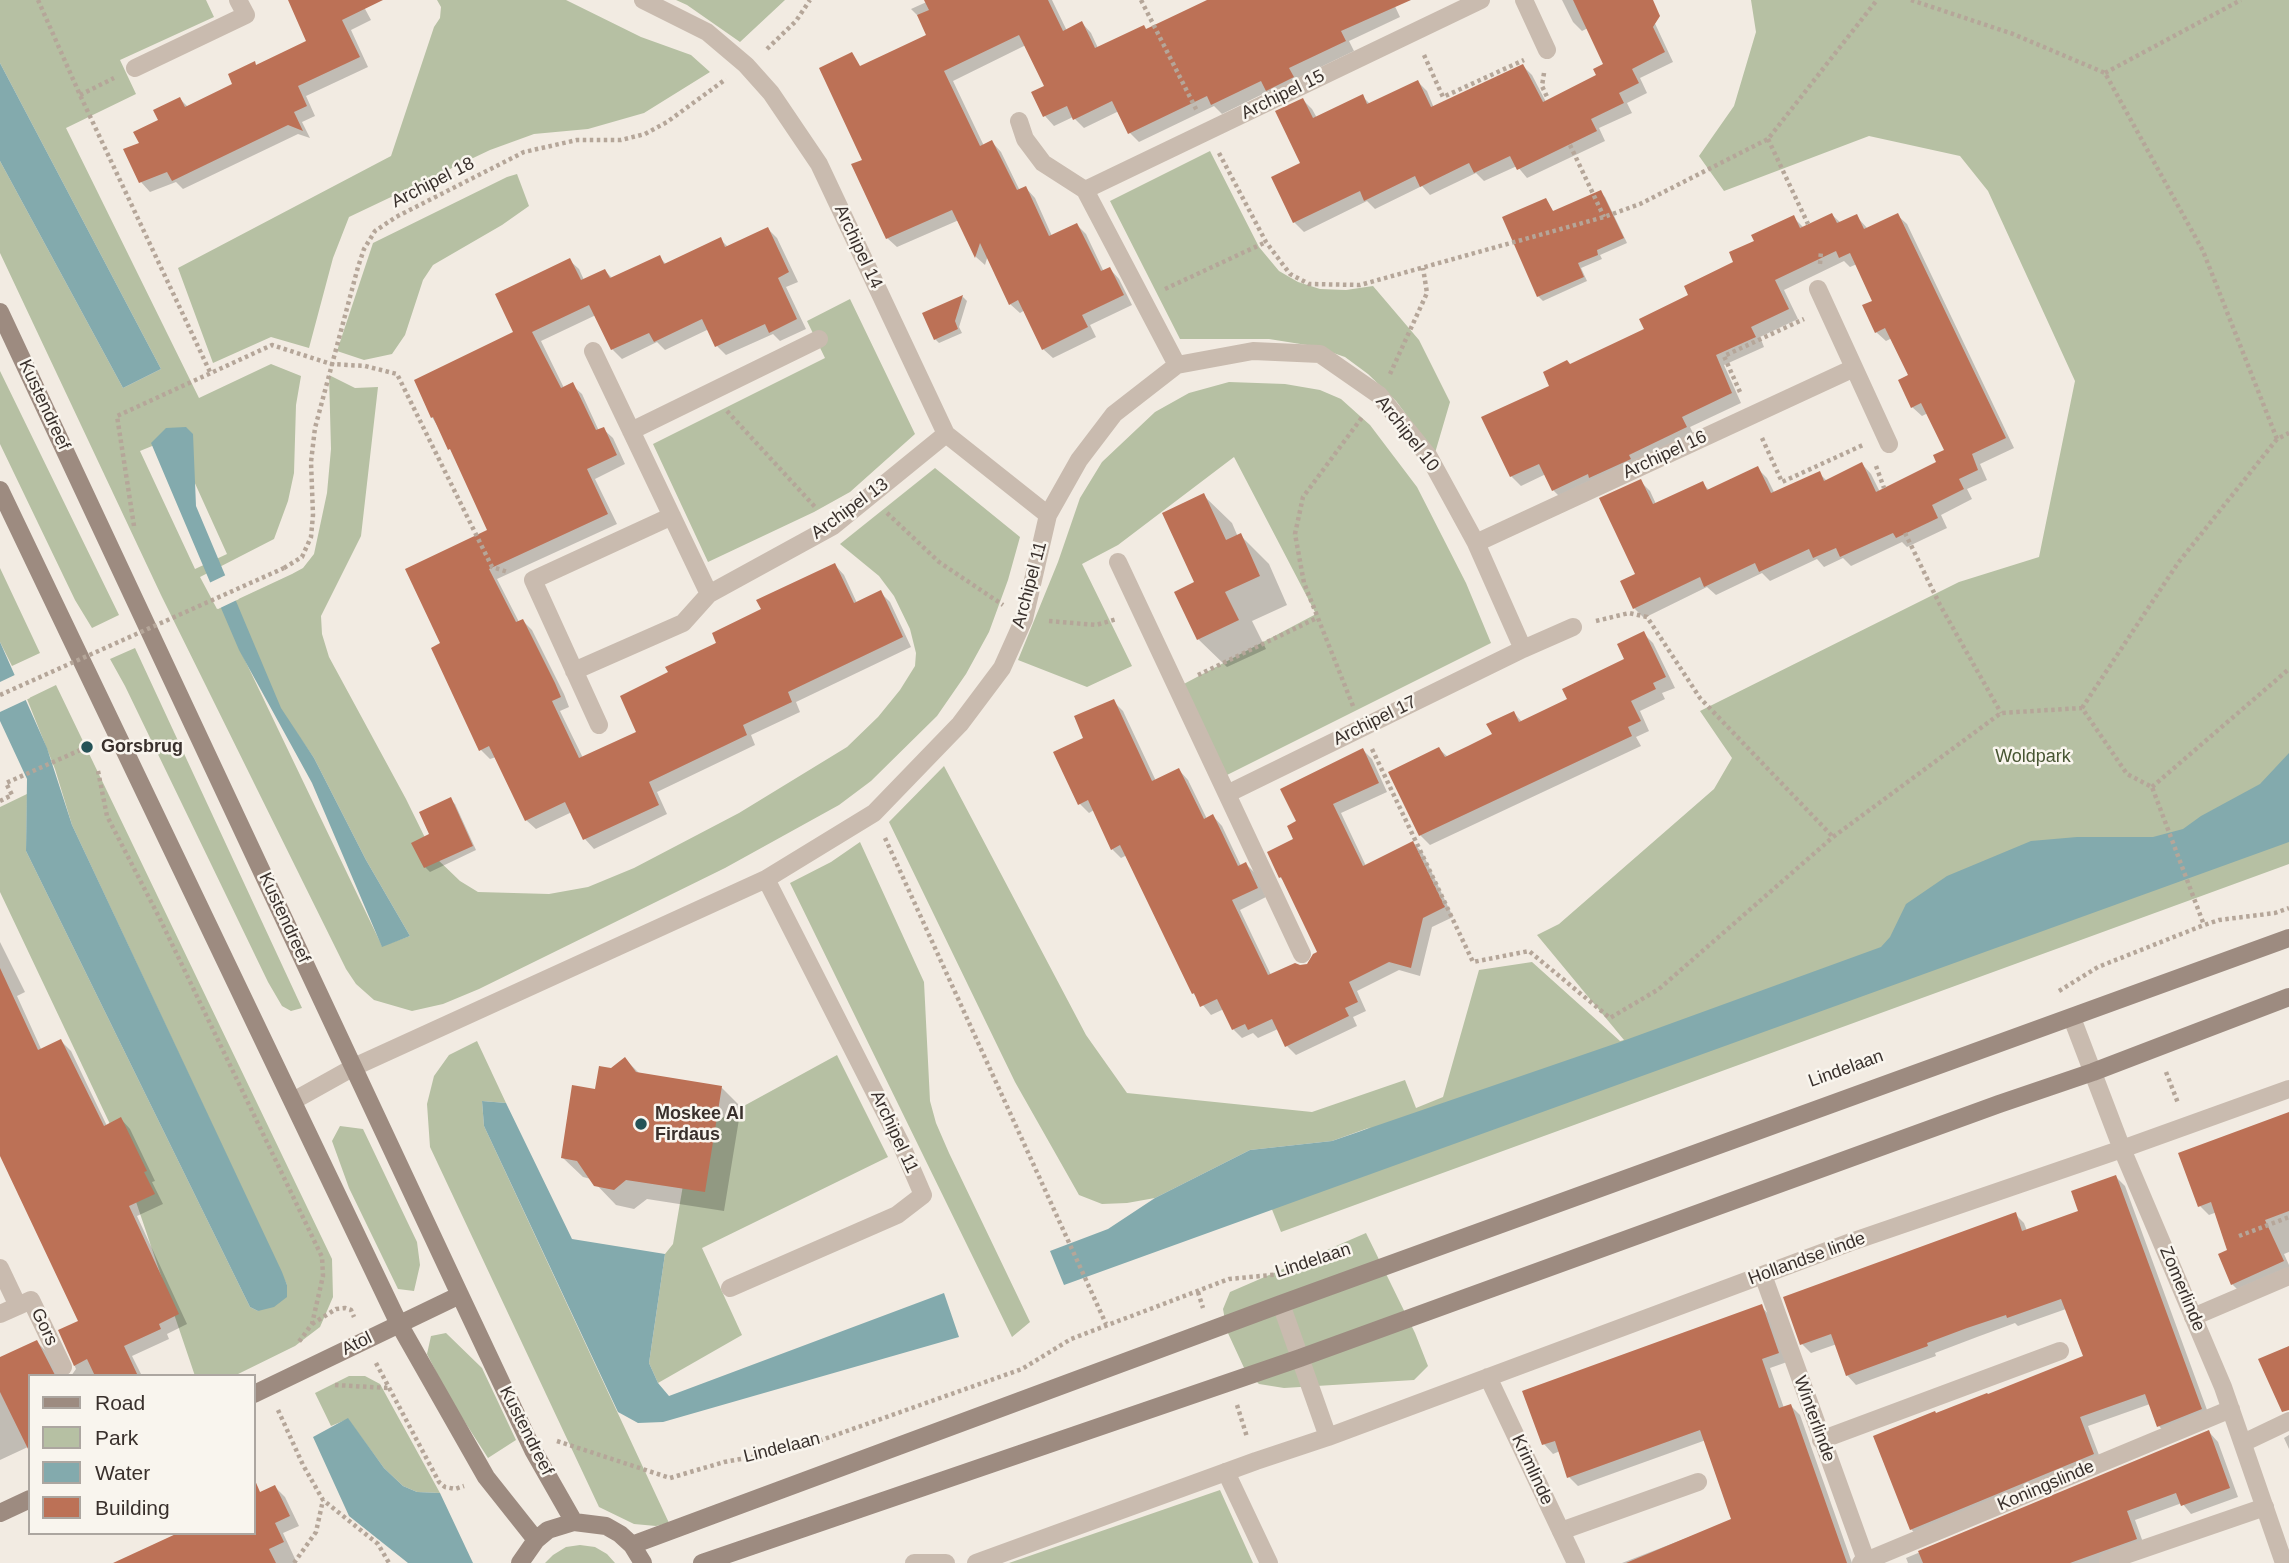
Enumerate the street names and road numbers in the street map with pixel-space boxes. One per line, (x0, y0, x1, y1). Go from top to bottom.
street label: Archipel 15 (1238, 66, 1328, 124)
street label: Archipel 18 (388, 153, 478, 213)
street label: Archipel 14 (829, 202, 887, 292)
street label: Kustendreef (14, 356, 74, 454)
street label: Archipel 10 (1371, 392, 1443, 476)
street label: Archipel 16 (1620, 426, 1710, 484)
street label: Archipel 13 (807, 474, 893, 544)
street label: Archipel 11 (1008, 539, 1052, 631)
street label: Archipel 17 (1330, 692, 1420, 750)
street label: Kustendreef (254, 869, 314, 967)
street label: Lindelaan (1806, 1046, 1886, 1092)
street label: Archipel 11 (865, 1087, 923, 1177)
street label: Hollandse linde (1745, 1228, 1869, 1290)
street label: Lindelaan (1273, 1239, 1353, 1283)
street label: Zomerlinde (2154, 1243, 2210, 1335)
street label: Gors (26, 1305, 62, 1349)
street label: Atol (338, 1327, 376, 1361)
street label: Winterlinde (1788, 1373, 1840, 1465)
street label: Kustendreef (494, 1383, 558, 1479)
street label: Lindelaan (742, 1428, 822, 1468)
street label: Krimlinde (1506, 1431, 1558, 1509)
street label: Koningslinde (1994, 1456, 2098, 1516)

